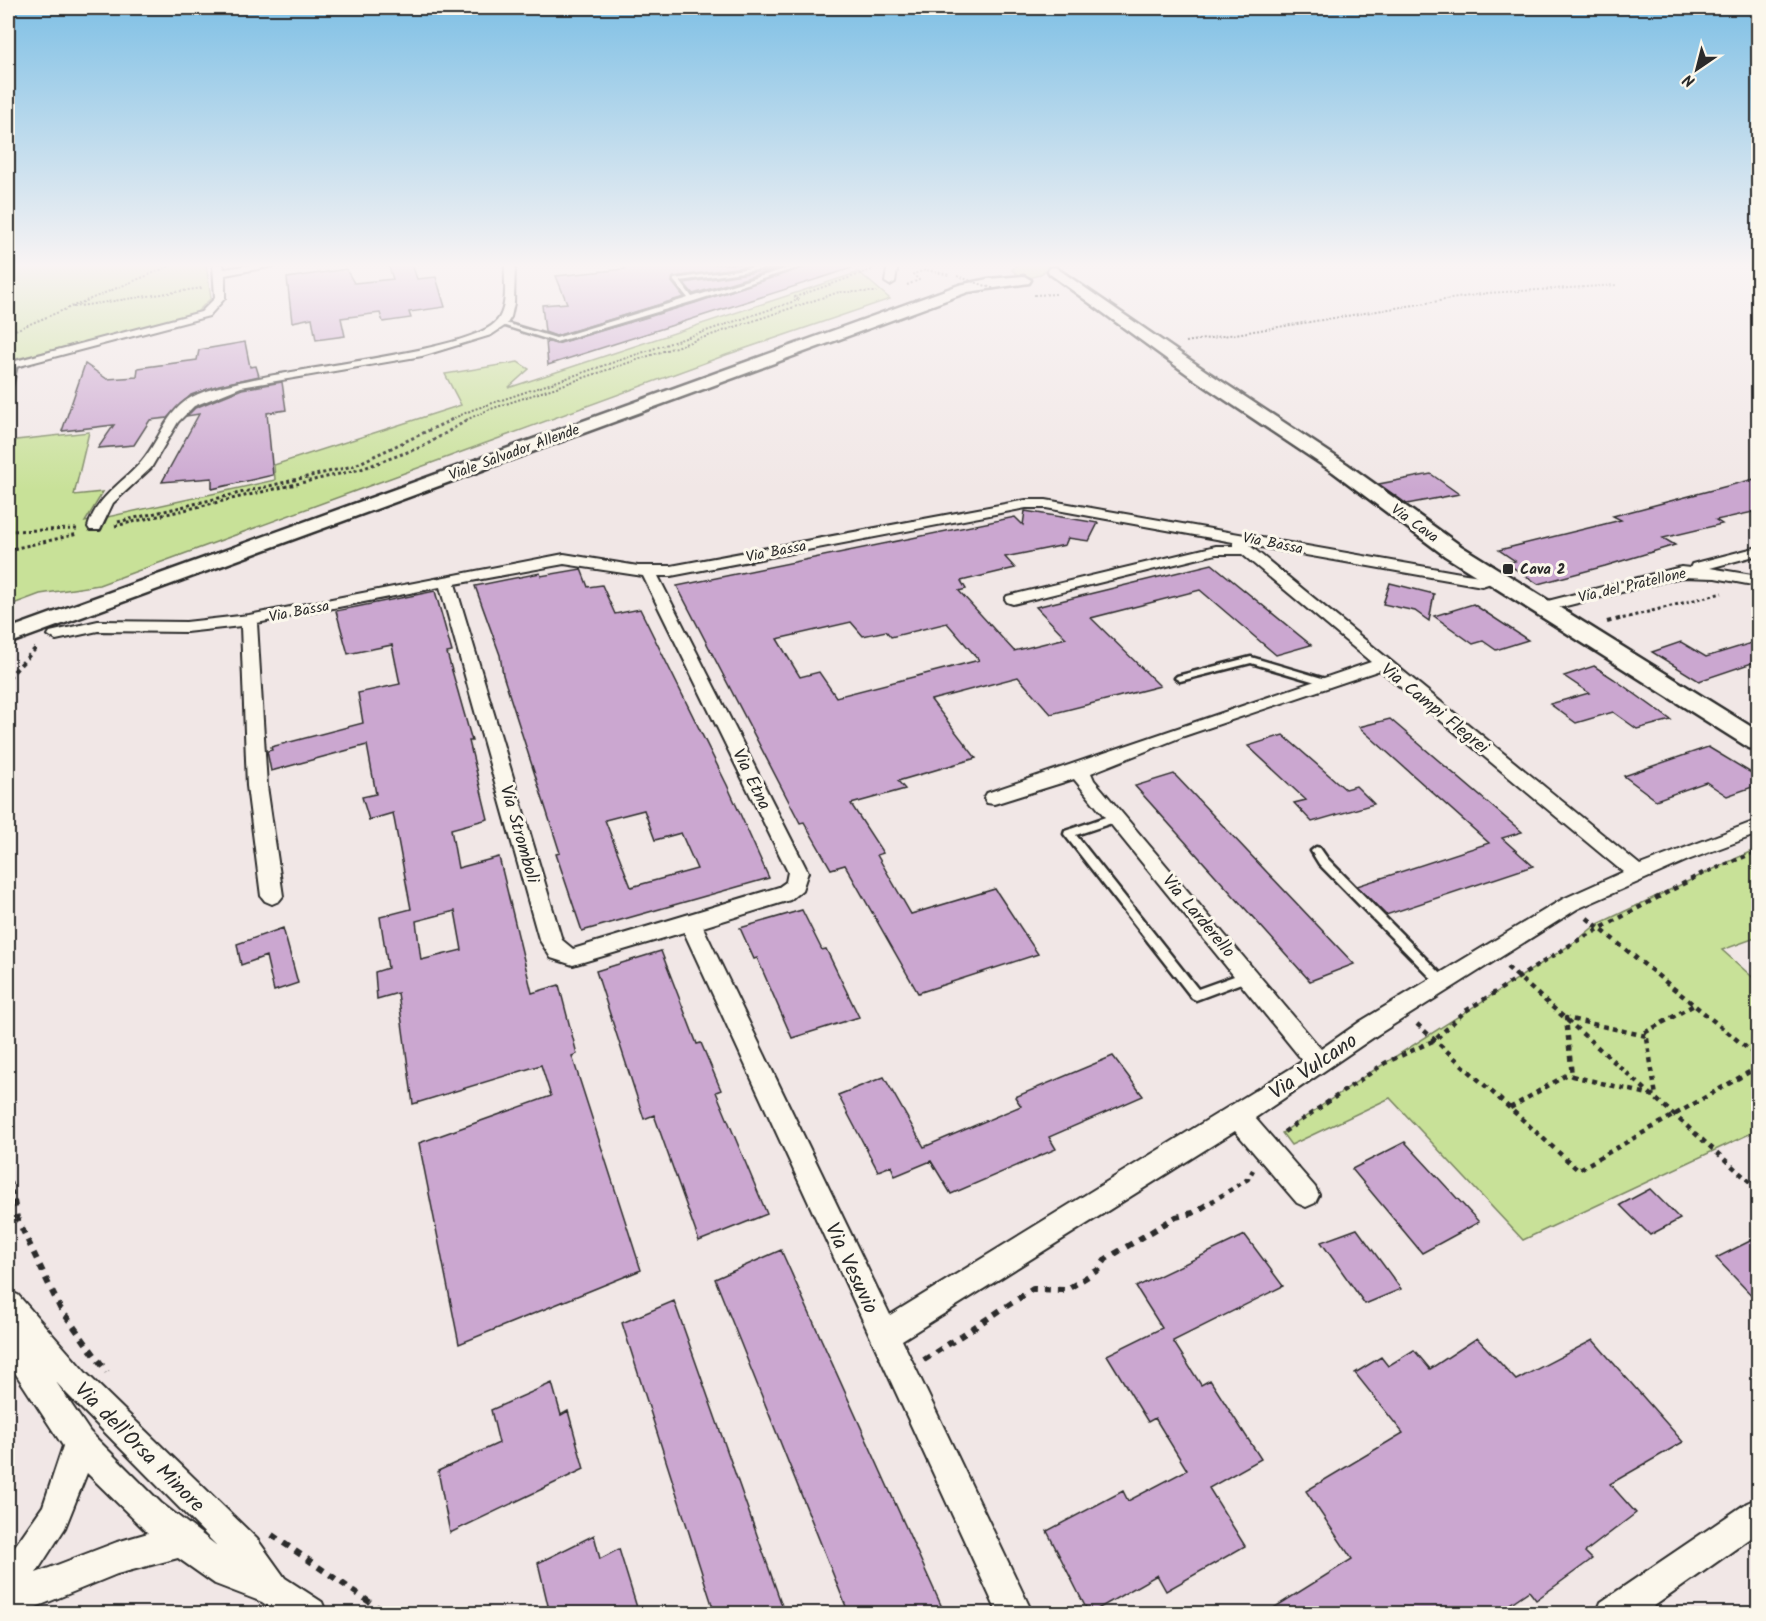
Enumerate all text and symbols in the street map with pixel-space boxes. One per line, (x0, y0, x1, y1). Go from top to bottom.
north arrow (1667, 39, 1727, 99)
text: N (1678, 67, 1701, 93)
street label: Viale Salvador Allende (446, 418, 583, 488)
street label: Via Cava (1386, 498, 1443, 549)
street label: Via Bassa (1241, 526, 1305, 562)
street label: Via Bassa (744, 534, 808, 570)
place label: Cava 2 (1520, 558, 1566, 582)
marker: Cava 2 (1501, 562, 1515, 576)
street label: Via del Pratellone (1576, 562, 1689, 610)
street label: Via Bassa (267, 594, 331, 630)
street label: Via Campi Flegrei (1374, 656, 1495, 762)
street label: Via Etna (723, 744, 778, 815)
street label: Via Stromboli (491, 782, 547, 888)
street label: Via Larderello (1154, 869, 1242, 965)
street label: Via Vulcano (1263, 1025, 1365, 1109)
street label: Via Vesuvio (815, 1217, 886, 1320)
street label: Via dell'Orsa Minore (66, 1375, 212, 1521)

